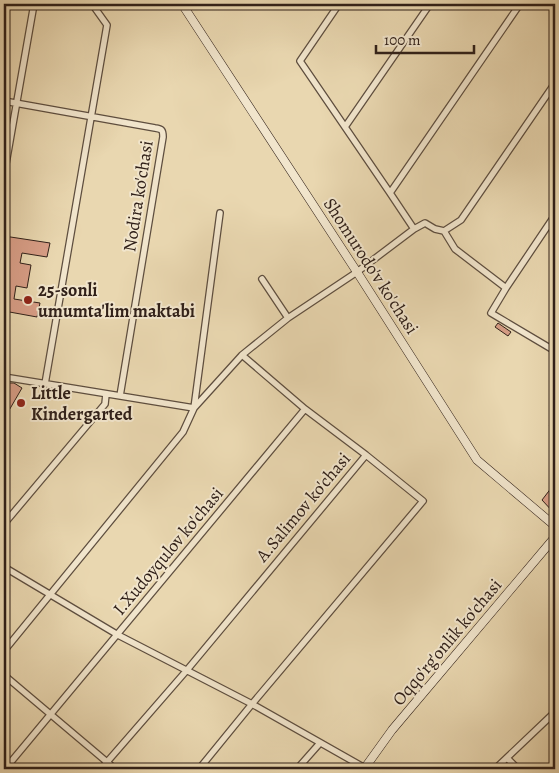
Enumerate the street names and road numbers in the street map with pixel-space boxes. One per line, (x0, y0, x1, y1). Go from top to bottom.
street label: Nodira ko'chasi (117, 139, 159, 253)
street label: Shomurodo'v ko'chasi (318, 193, 424, 339)
street label: A.Salimov ko'chasi (250, 447, 356, 568)
street label: I.Xudoyqulov ko'chasi (107, 482, 229, 620)
street label: Oqqo'rg'onlik ko'chasi (387, 574, 507, 710)

